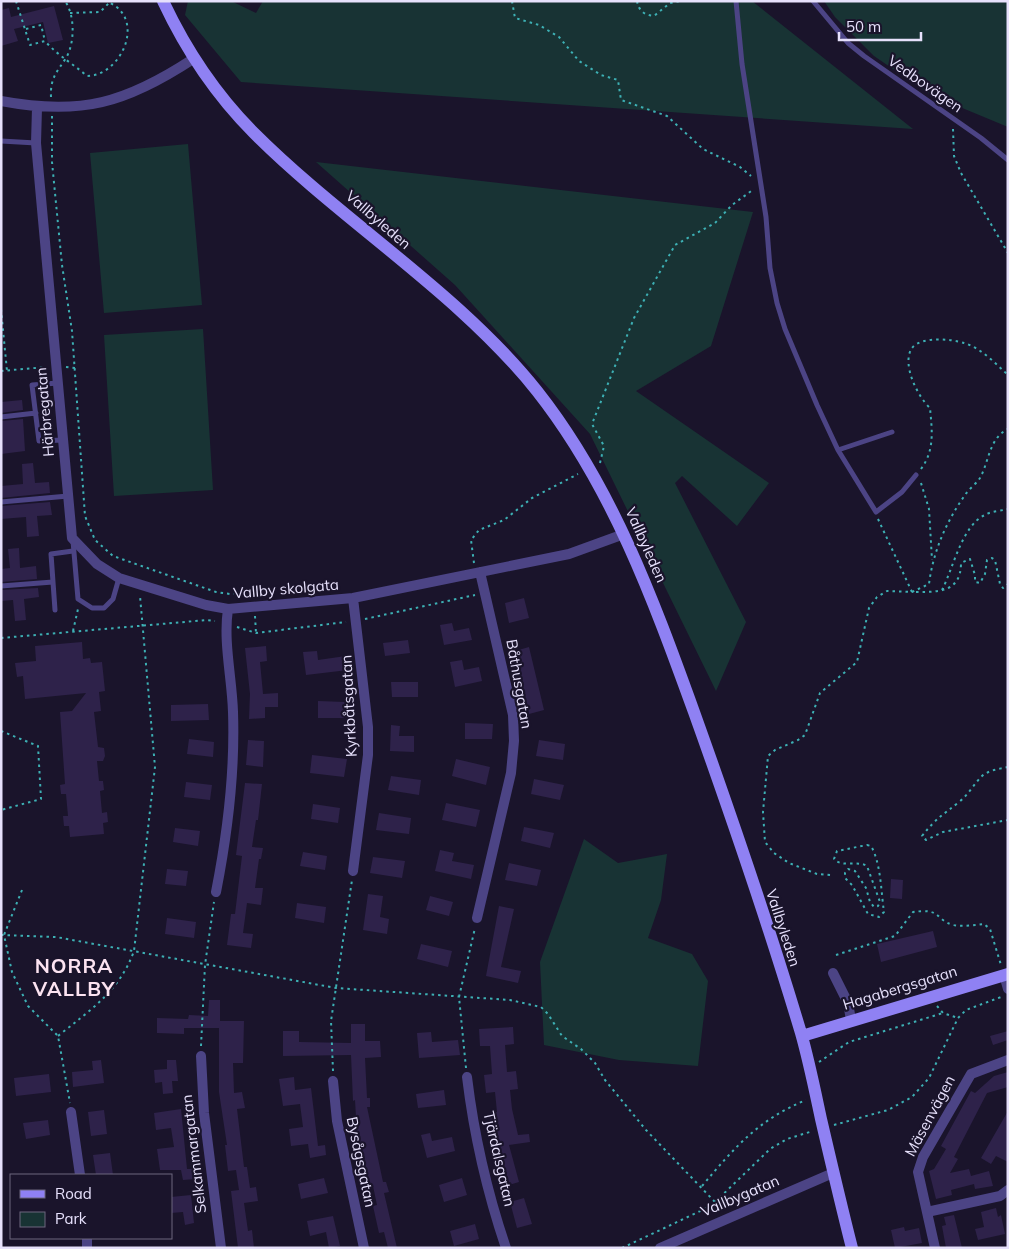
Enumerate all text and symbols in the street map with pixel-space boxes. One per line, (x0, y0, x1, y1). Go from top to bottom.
scale bar (839, 10, 922, 42)
text: 50 m (846, 17, 881, 36)
street label: Vedbovägen (884, 51, 966, 116)
street label: Vallbyleden (342, 186, 415, 253)
street label: Härbregatan (31, 367, 58, 457)
street label: Vallbyleden (621, 504, 671, 585)
street label: Vallby skolgata (232, 574, 340, 603)
street label: Båthusgatan (502, 638, 537, 730)
street label: Kyrkbåtsgatan (336, 655, 361, 757)
street label: Vallbyleden (762, 887, 805, 969)
district label: NORRA VALLBY (32, 953, 116, 1001)
street label: Hagabergsgatan (840, 961, 959, 1014)
street label: Mäsenvägen (900, 1072, 959, 1160)
street label: Selkammargatan (177, 1094, 210, 1215)
street label: Tjärdalsgatan (479, 1109, 520, 1208)
street label: Bysågsgatan (343, 1115, 380, 1209)
street label: Vallbygatan (698, 1170, 782, 1221)
legend (10, 1174, 172, 1239)
text: Road (55, 1184, 92, 1203)
text: Park (55, 1209, 87, 1228)

